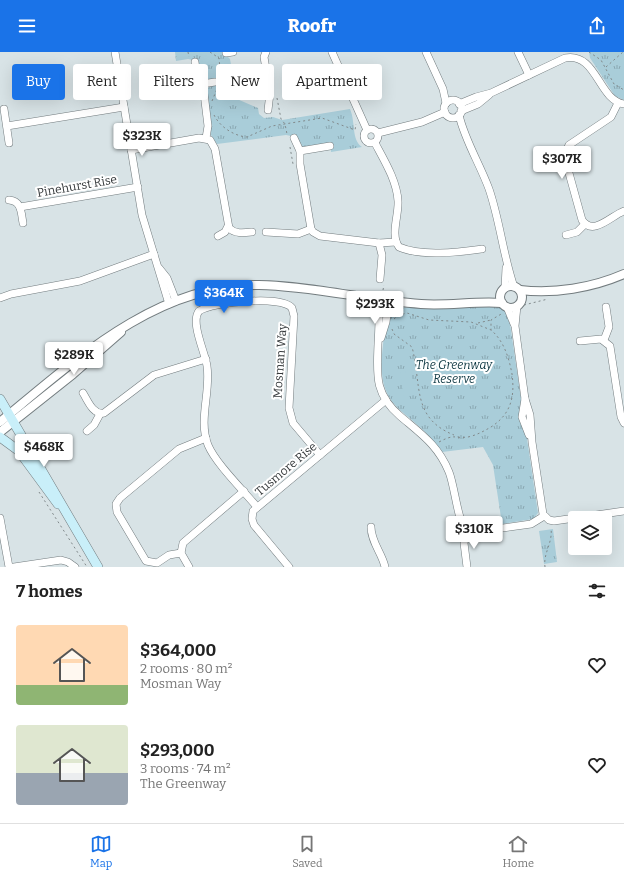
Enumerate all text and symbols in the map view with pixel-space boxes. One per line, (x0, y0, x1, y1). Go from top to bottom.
icon: menu (16, 15, 38, 37)
text: Roofr (288, 15, 336, 37)
icon: share (586, 15, 608, 37)
chip: Buy (12, 64, 65, 100)
chip: Rent (73, 64, 131, 100)
chip: Filters (139, 64, 208, 100)
chip: New (216, 64, 274, 100)
chip: Apartment (282, 64, 382, 100)
pin: $323K (114, 123, 170, 157)
text: $323K (122, 128, 162, 143)
pin: $307K (534, 146, 590, 180)
text: $307K (542, 151, 582, 166)
street label: Pinehurst Rise (36, 172, 118, 200)
pin: $364K (196, 280, 252, 314)
text: $364K (204, 285, 244, 300)
pin: $293K (347, 291, 403, 325)
text: $293K (355, 296, 395, 311)
street label: Mosman Way (270, 322, 290, 399)
pin: $289K (46, 342, 102, 376)
text: $289K (54, 347, 94, 362)
park label: The Greenway Reserve (416, 358, 493, 386)
pin: $468K (16, 434, 72, 468)
text: $468K (24, 439, 64, 454)
street label: Tusmore Rise (252, 439, 320, 499)
map controls (568, 511, 612, 555)
button: layers (568, 511, 612, 555)
pin: $310K (446, 516, 502, 550)
text: $310K (455, 521, 493, 536)
icon: filters (586, 580, 608, 602)
text: 7 homes (16, 581, 83, 602)
text: $364,000 (140, 640, 216, 661)
icon: home (48, 641, 96, 689)
icon: heart (586, 654, 608, 676)
text: 2 rooms · 80 m² (140, 661, 232, 676)
text: Mosman Way (140, 676, 221, 691)
text: $293,000 (140, 740, 215, 761)
icon: home (48, 741, 96, 789)
icon: heart (586, 754, 608, 776)
text: 3 rooms · 74 m² (140, 761, 231, 776)
text: The Greenway (140, 776, 226, 791)
tab: Map (90, 833, 112, 870)
tab: Saved (292, 833, 322, 870)
tab: Home (503, 833, 534, 870)

